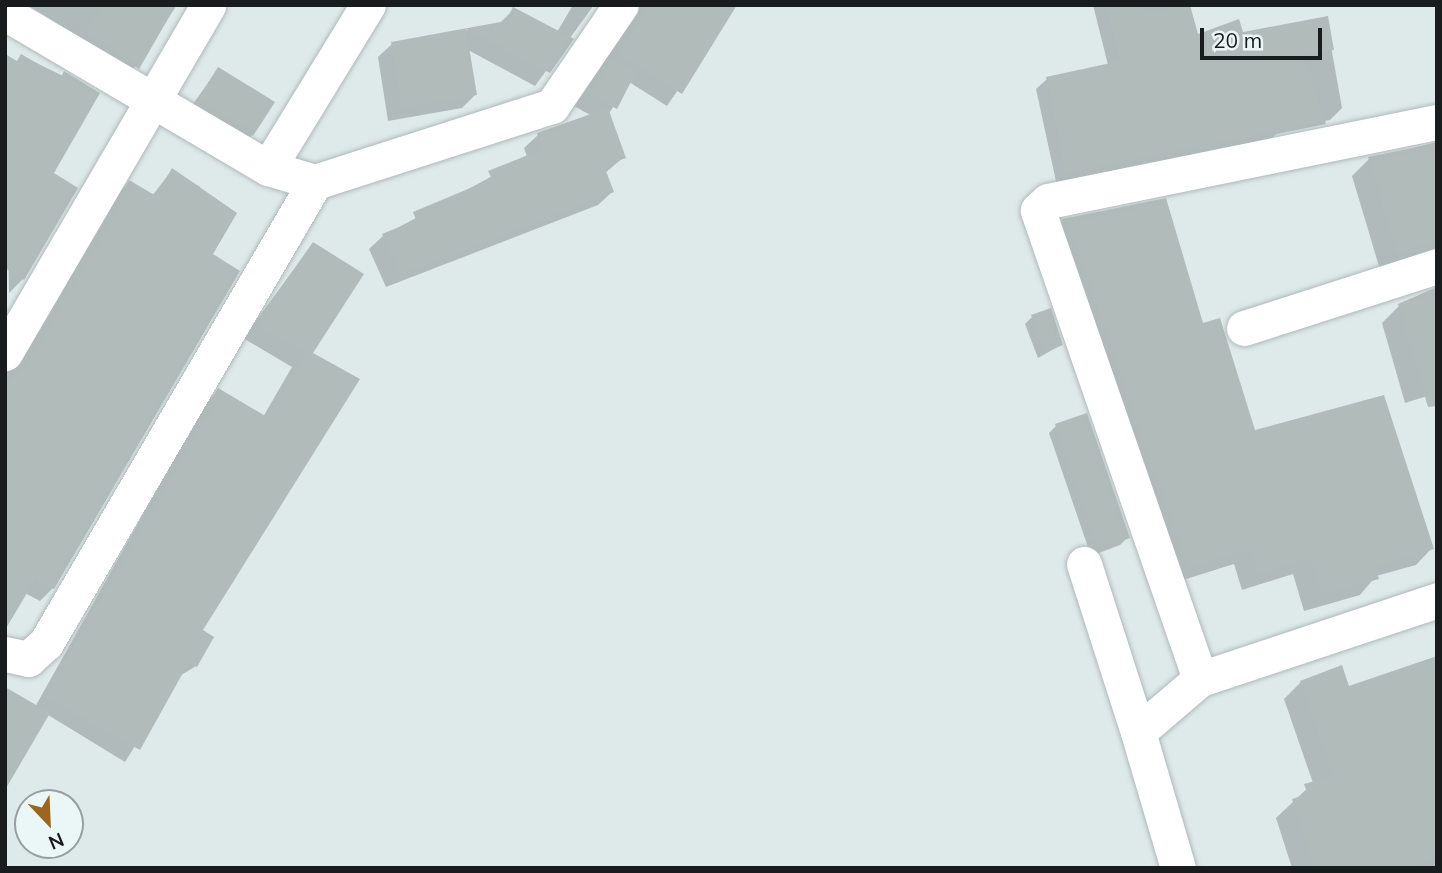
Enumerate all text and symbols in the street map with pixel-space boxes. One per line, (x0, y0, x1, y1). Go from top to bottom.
scale bar (1204, 14, 1326, 58)
text: 20 m (1213, 27, 1262, 53)
north arrow (14, 789, 84, 859)
text: N (45, 828, 68, 855)

